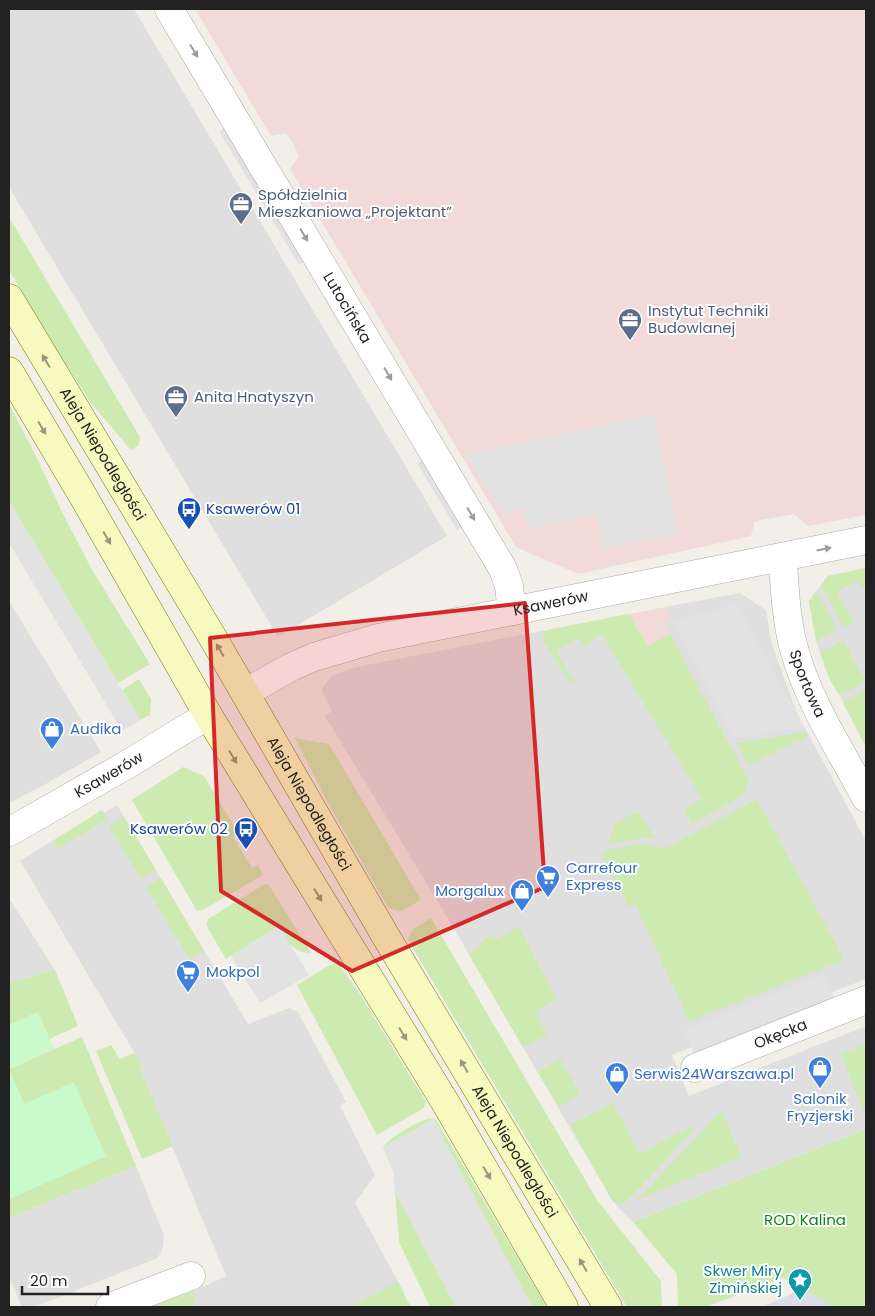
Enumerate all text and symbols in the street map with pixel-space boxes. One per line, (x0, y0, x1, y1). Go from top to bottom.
one-way arrow (190, 44, 199, 57)
place label: Spółdzielnia Mieszkaniowa „Projektant” (258, 184, 452, 222)
office icon: Spółdzielnia Mieszkaniowa „Projektant” (228, 191, 254, 225)
one-way arrow (299, 229, 308, 242)
street label: Lutocińska (318, 268, 377, 347)
place label: Instytut Techniki Budowlanej (648, 300, 768, 338)
office icon: Instytut Techniki Budowlanej (617, 307, 643, 341)
one-way arrow (42, 355, 51, 368)
one-way arrow (383, 368, 392, 381)
street label: Aleja Niepodległości (55, 383, 151, 524)
office icon: Anita Hnatyszyn (163, 384, 189, 418)
place label: Anita Hnatyszyn (194, 386, 314, 407)
one-way arrow (38, 421, 47, 434)
bus stop icon: Ksawerów 01 (176, 496, 202, 530)
place label: Ksawerów 01 (206, 498, 300, 519)
one-way arrow (467, 507, 476, 521)
one-way arrow (103, 531, 111, 546)
one-way arrow (817, 544, 833, 552)
street label: Ksawerów (511, 585, 591, 621)
one-way arrow (216, 644, 225, 657)
street label: Sportowa (785, 647, 831, 721)
shop icon: Audika (39, 716, 65, 750)
place label: Audika (70, 718, 121, 739)
street label: Aleja Niepodległości (262, 733, 356, 874)
street label: Ksawerów (70, 746, 147, 803)
one-way arrow (229, 750, 238, 763)
bus stop icon: Ksawerów 02 (233, 816, 259, 850)
place label: Ksawerów 02 (130, 818, 228, 839)
place label: Carrefour Express (566, 857, 638, 895)
supermarket icon: Carrefour Express (535, 864, 561, 898)
shop icon: Morgalux (509, 878, 535, 912)
place label: Morgalux (435, 880, 504, 901)
one-way arrow (314, 888, 323, 902)
supermarket icon: Mokpol (175, 959, 201, 993)
place label: Mokpol (206, 961, 260, 982)
street label: Okęcka (750, 1013, 810, 1054)
one-way arrow (399, 1027, 408, 1040)
shop icon: Salonik Fryzjerski (807, 1055, 833, 1089)
one-way arrow (459, 1059, 468, 1072)
shop icon: Serwis24Warszawa.pl (604, 1061, 630, 1095)
place label: Serwis24Warszawa.pl (634, 1063, 794, 1084)
street label: Aleja Niepodległości (467, 1081, 563, 1222)
place label: Salonik Fryzjerski (787, 1088, 853, 1126)
one-way arrow (482, 1166, 491, 1180)
park label: ROD Kalina (764, 1209, 846, 1230)
one-way arrow (578, 1259, 587, 1272)
place label: Skwer Miry Zimińskiej (704, 1260, 783, 1298)
scale bar (22, 1264, 109, 1296)
place icon: Skwer Miry Zimińskiej (787, 1267, 813, 1301)
text: 20 m (30, 1270, 68, 1291)

